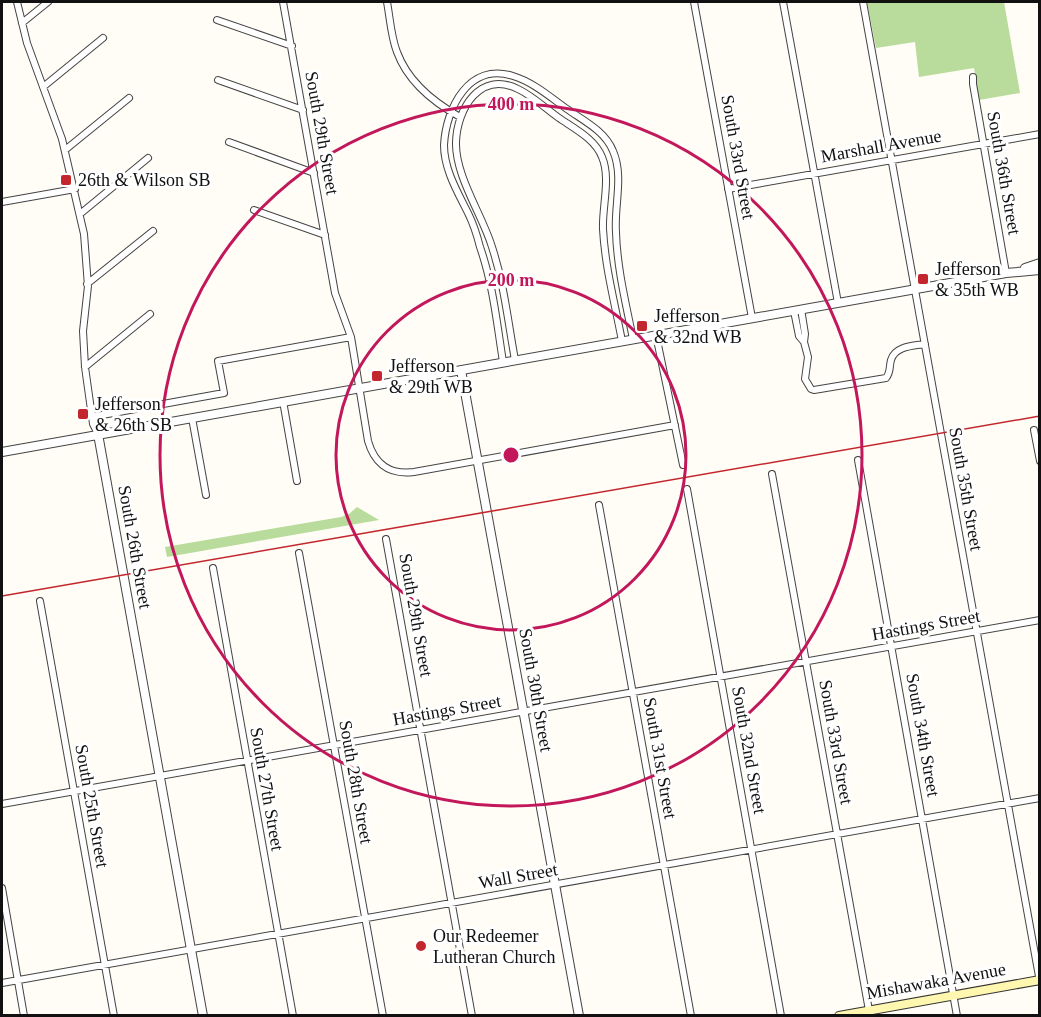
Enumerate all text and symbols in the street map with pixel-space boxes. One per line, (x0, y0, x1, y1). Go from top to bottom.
street label: South 29th Street (301, 70, 343, 196)
street label: South 33rd Street (717, 93, 759, 221)
text: 400 m (488, 94, 534, 114)
street label: South 36th Street (983, 110, 1025, 236)
street label: Marshall Avenue (819, 126, 943, 166)
place label: 26th & Wilson SB (78, 170, 210, 190)
marker: 26th & Wilson SB (59, 173, 73, 187)
place label: Jefferson & 35th WB (935, 259, 1019, 300)
text: 200 m (488, 270, 534, 290)
marker: Jefferson & 35th WB (916, 272, 930, 286)
place label: Jefferson & 32nd WB (654, 306, 742, 347)
marker: Jefferson & 32nd WB (635, 319, 649, 333)
place label: Jefferson & 29th WB (389, 356, 473, 397)
marker: Jefferson & 29th WB (370, 369, 384, 383)
place label: Jefferson & 26th SB (95, 394, 172, 435)
marker: Jefferson & 26th SB (76, 407, 90, 421)
street label: South 35th Street (945, 426, 987, 552)
centre of rings (501, 445, 521, 465)
street label: South 26th Street (114, 484, 156, 610)
street label: South 29th Street (395, 552, 437, 678)
street label: Hastings Street (870, 606, 982, 644)
street label: South 30th Street (515, 627, 557, 753)
street label: South 34th Street (902, 672, 944, 798)
street label: South 33rd Street (815, 678, 857, 806)
street label: South 32nd Street (728, 685, 770, 815)
street label: Hastings Street (391, 691, 503, 729)
street label: South 31st Street (639, 696, 681, 820)
street label: South 28th Street (335, 719, 377, 845)
street label: South 27th Street (246, 726, 288, 852)
street label: South 25th Street (71, 743, 113, 869)
street label: Wall Street (477, 859, 559, 893)
place label: Our Redeemer Lutheran Church (433, 926, 555, 967)
marker: Our Redeemer Lutheran Church (414, 939, 428, 953)
street label: Mishawaka Avenue (865, 959, 1007, 1003)

